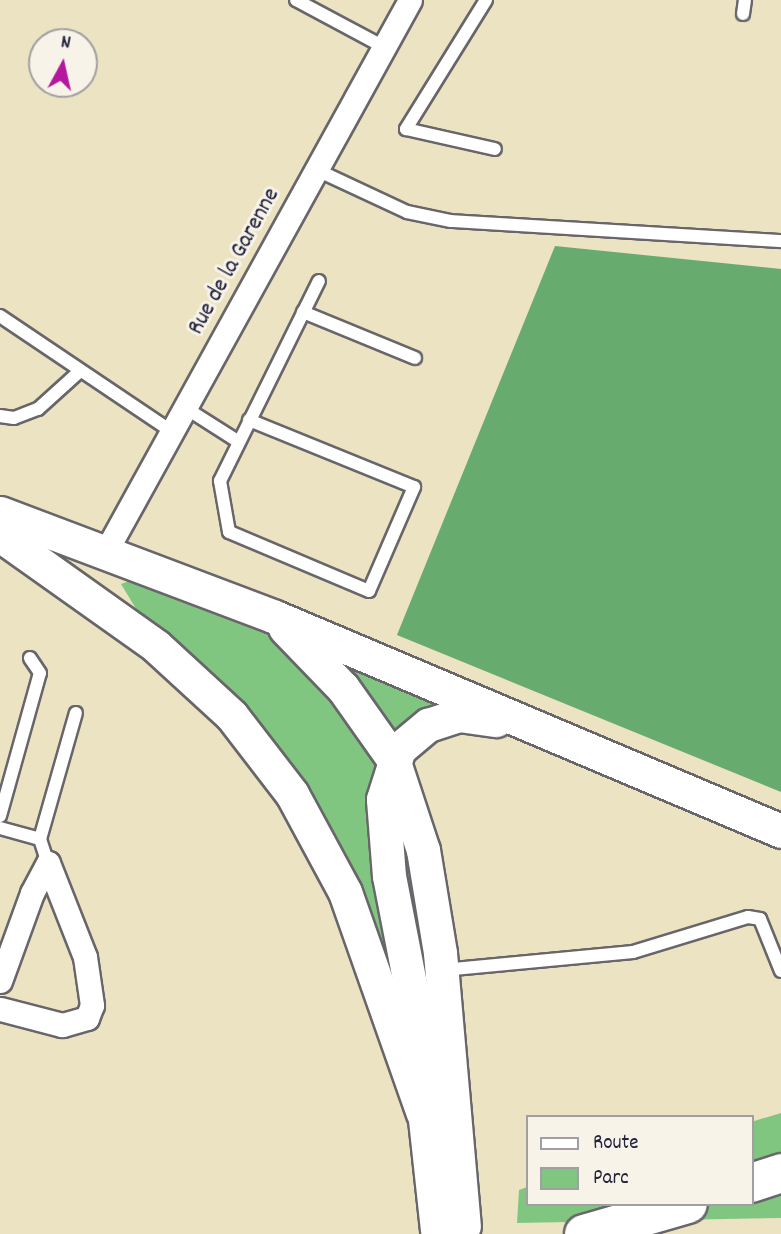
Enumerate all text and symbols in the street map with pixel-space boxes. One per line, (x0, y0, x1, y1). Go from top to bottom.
north arrow (28, 28, 98, 98)
text: N (59, 30, 72, 58)
street label: Rue de la Garenne (183, 184, 287, 340)
legend (526, 1115, 753, 1206)
text: Route (593, 1129, 639, 1159)
text: Parc (593, 1164, 629, 1194)

